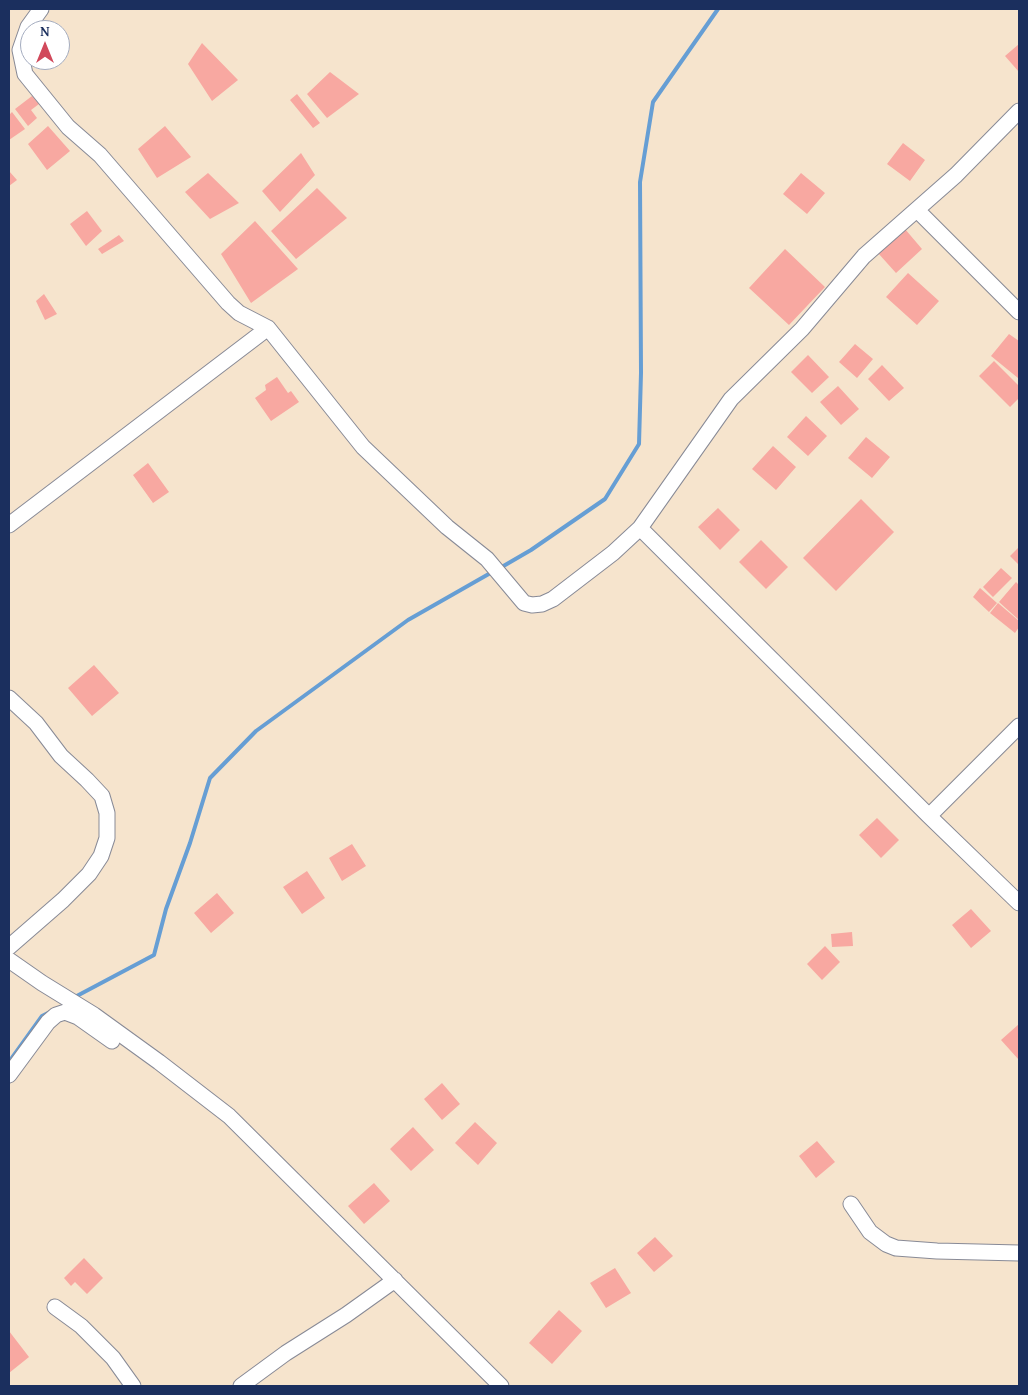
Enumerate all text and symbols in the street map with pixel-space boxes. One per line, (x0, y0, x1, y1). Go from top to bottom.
north arrow (20, 20, 70, 70)
text: N (40, 21, 50, 41)

